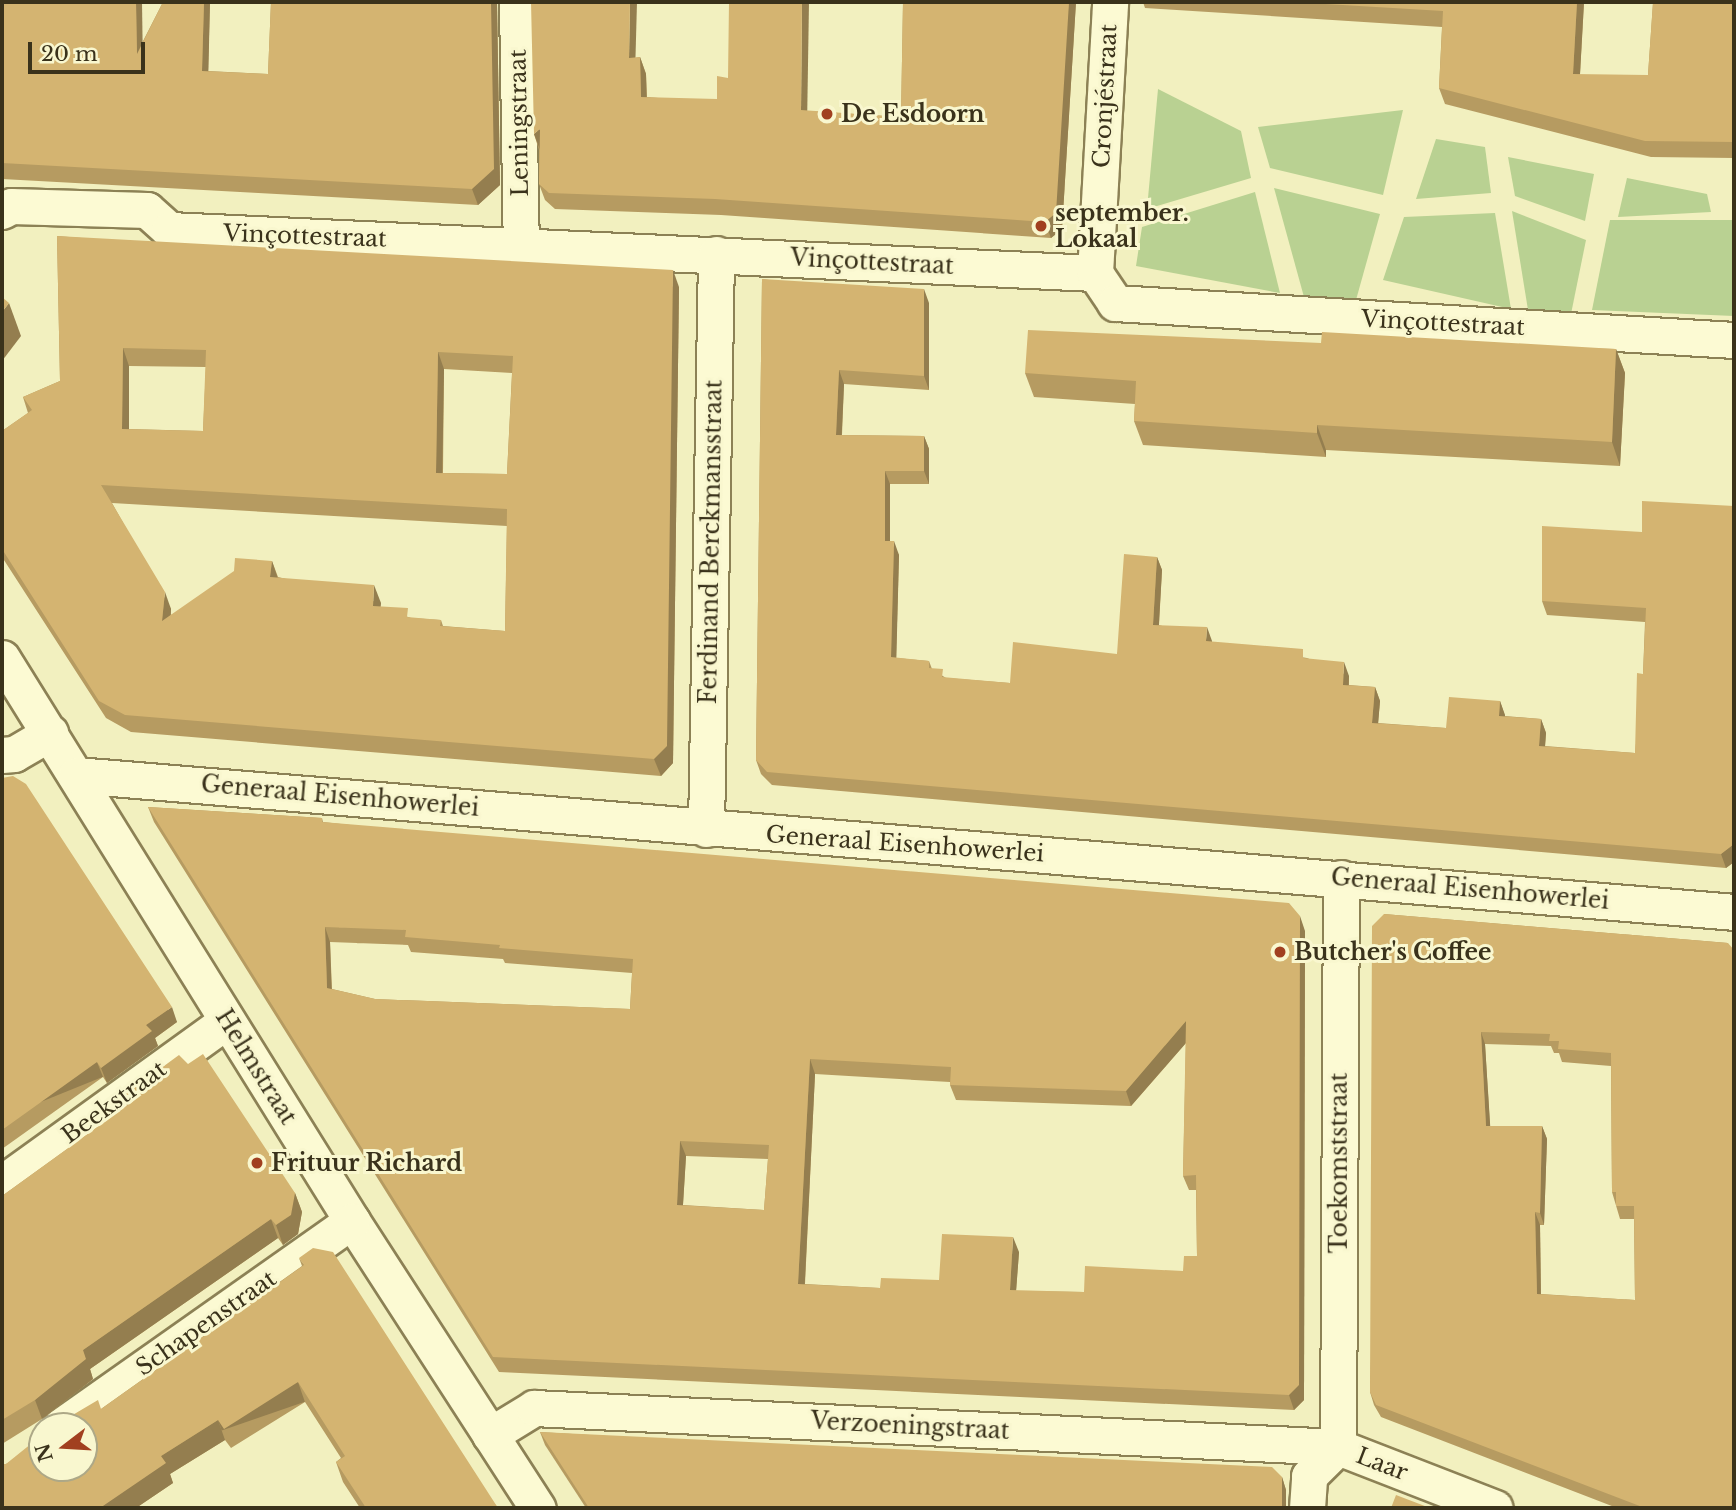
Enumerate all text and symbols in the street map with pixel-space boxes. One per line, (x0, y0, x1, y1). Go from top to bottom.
street label: Cronjéstraat (1087, 23, 1123, 169)
scale bar (32, 28, 149, 72)
text: 20 m (41, 41, 98, 67)
street label: Leningstraat (504, 49, 534, 197)
place label: De Esdoorn (841, 100, 984, 128)
marker: De Esdoorn (819, 106, 835, 122)
place label: september. Lokaal (1055, 199, 1189, 253)
marker: september. Lokaal (1033, 218, 1049, 234)
street label: Vinçottestraat (223, 219, 387, 253)
street label: Vinçottestraat (790, 244, 954, 280)
street label: Vinçottestraat (1361, 305, 1525, 341)
street label: Ferdinand Berckmansstraat (694, 380, 728, 704)
street label: Generaal Eisenhowerlei (200, 770, 480, 822)
street label: Generaal Eisenhowerlei (765, 821, 1045, 867)
street label: Generaal Eisenhowerlei (1330, 863, 1610, 915)
place label: Butcher's Coffee (1294, 938, 1491, 966)
marker: Butcher's Coffee (1272, 944, 1288, 960)
street label: Helmstraat (210, 1004, 302, 1130)
street label: Beekstraat (56, 1055, 172, 1149)
street label: Toekomststraat (1325, 1073, 1353, 1253)
place label: Frituur Richard (271, 1149, 463, 1177)
marker: Frituur Richard (249, 1155, 265, 1171)
street label: Schapenstraat (131, 1264, 281, 1382)
street label: Verzoeningstraat (810, 1407, 1010, 1445)
north arrow (28, 1412, 98, 1482)
text: N (31, 1441, 58, 1465)
street label: Laar (1352, 1442, 1412, 1486)

